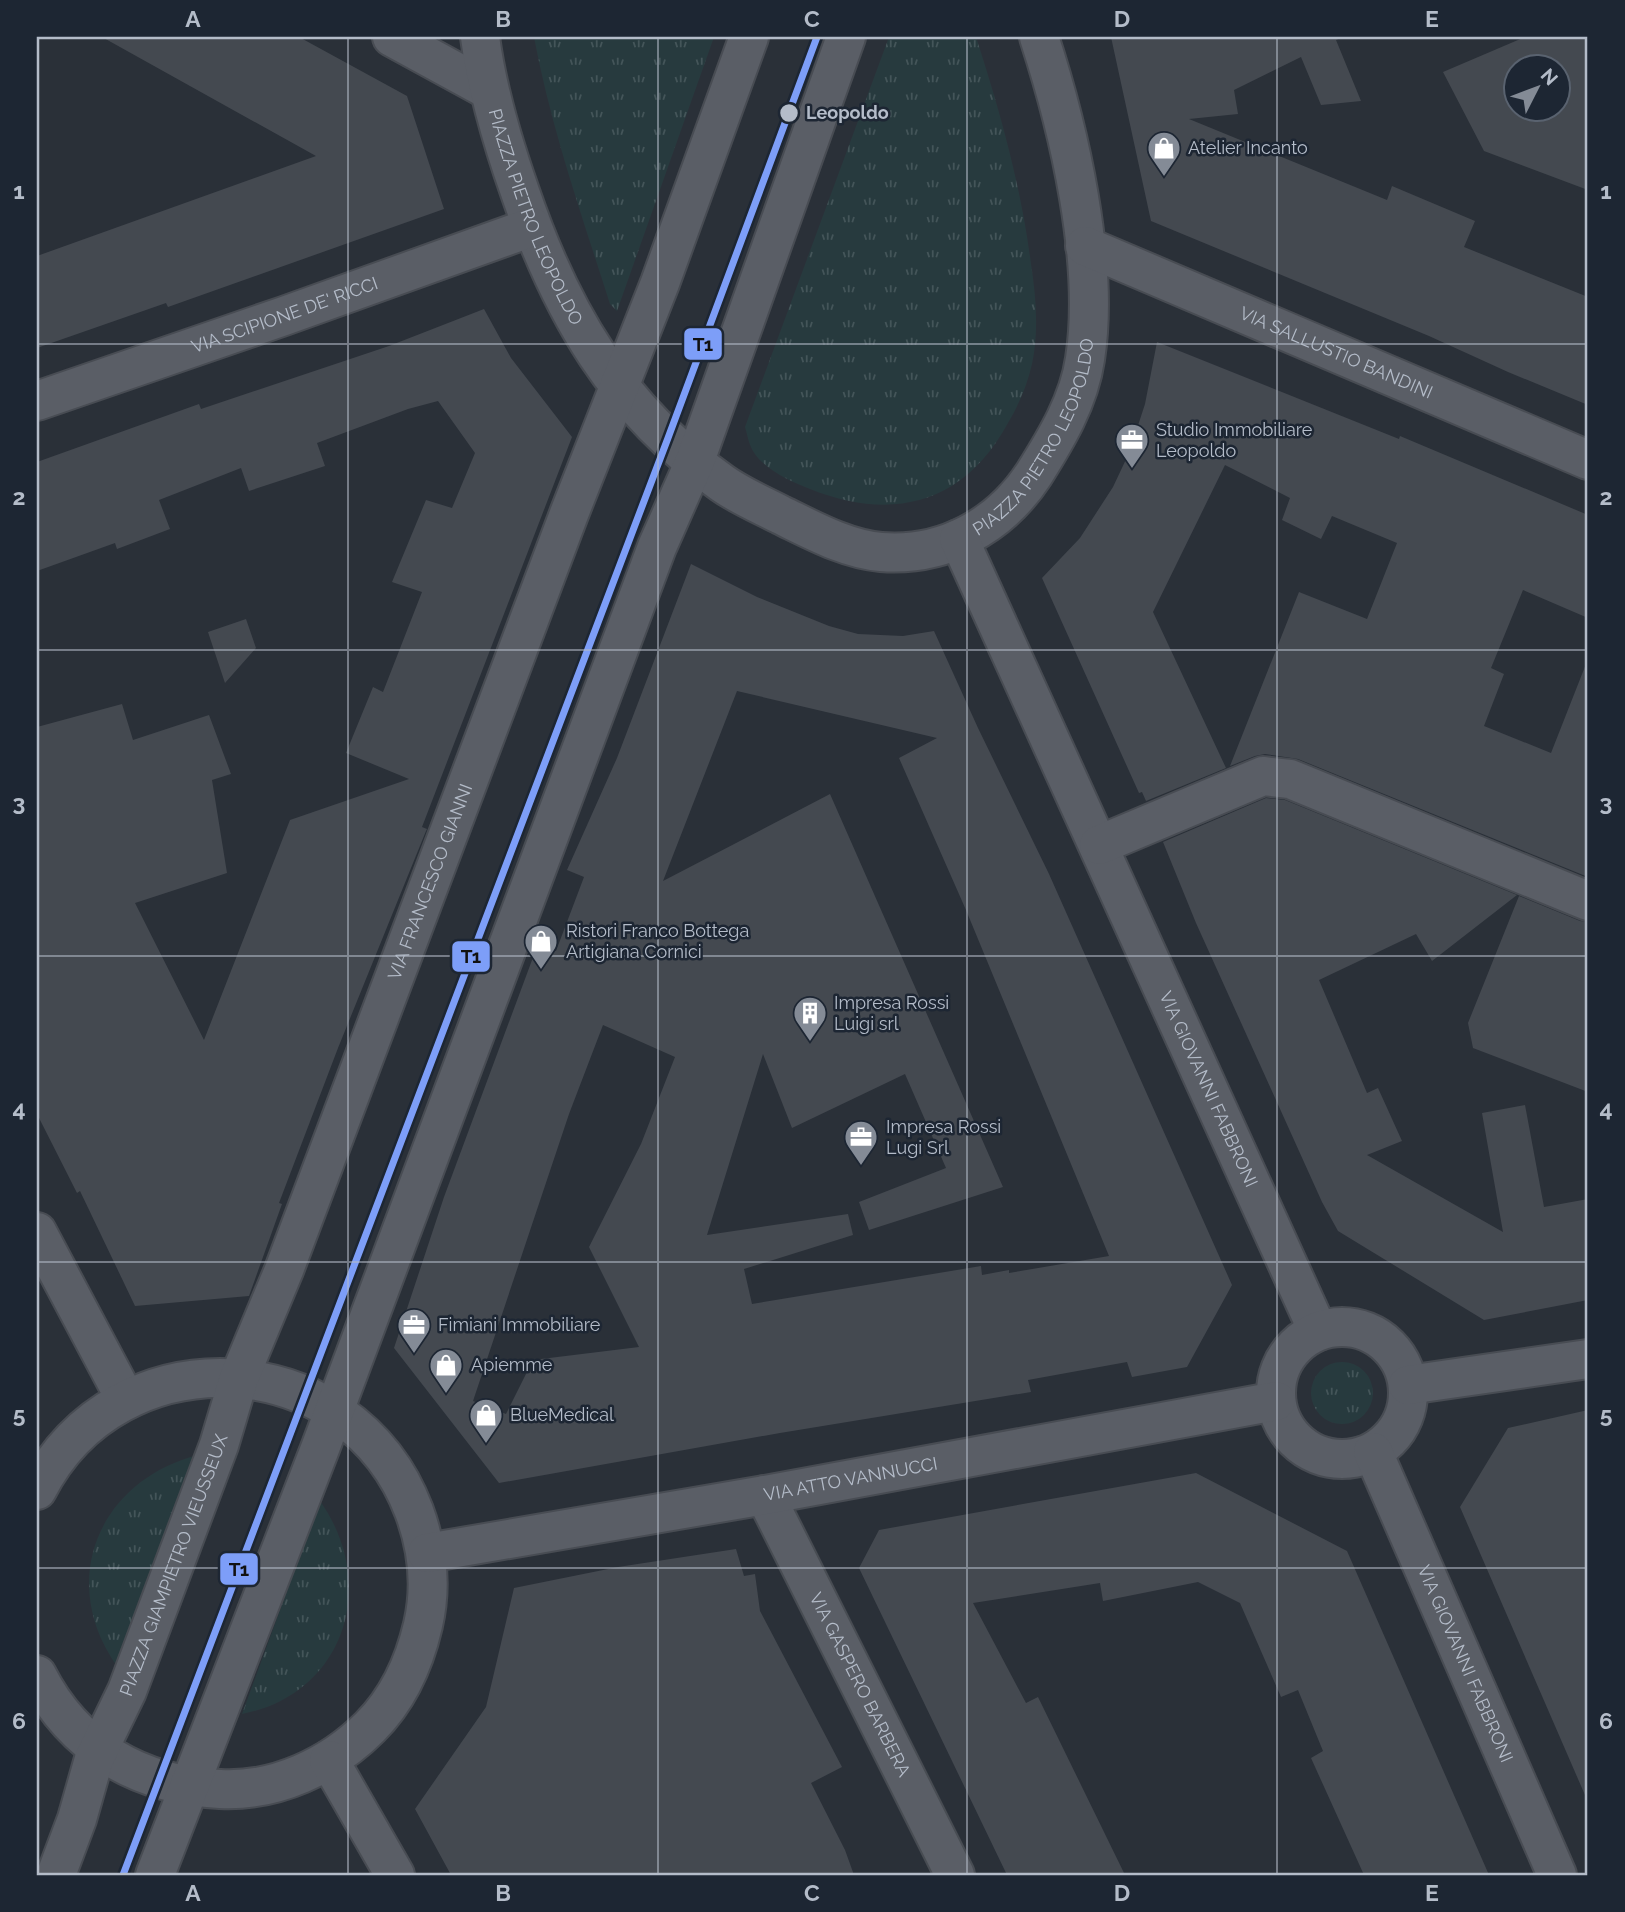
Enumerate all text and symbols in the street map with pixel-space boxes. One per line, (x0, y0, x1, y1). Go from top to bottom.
text: A (185, 5, 201, 32)
text: B (495, 5, 511, 32)
text: C (804, 5, 820, 32)
text: D (1114, 5, 1130, 32)
text: E (1425, 5, 1439, 32)
north arrow (1502, 52, 1572, 122)
text: N (1537, 64, 1563, 89)
marker: Leopoldo (778, 102, 800, 124)
place label: Leopoldo (806, 102, 889, 123)
street label: PIAZZA PIETRO LEOPOLDO (485, 106, 587, 329)
shop icon: Atelier Incanto (1145, 129, 1183, 178)
place label: Atelier Incanto (1188, 137, 1308, 158)
text: 1 (13, 177, 25, 204)
text: 1 (1600, 177, 1612, 204)
street label: VIA SCIPIONE DE' RICCI (188, 272, 380, 357)
street label: VIA SALLUSTIO BANDINI (1237, 302, 1436, 403)
line badge: T1 (683, 327, 723, 361)
text: T1 (693, 333, 713, 355)
street label: PIAZZA PIETRO LEOPOLDO (969, 337, 1097, 540)
place label: Studio Immobiliare Leopoldo (1156, 419, 1313, 461)
office icon: Studio Immobiliare Leopoldo (1113, 421, 1151, 470)
text: 2 (13, 483, 25, 510)
text: 2 (1600, 483, 1612, 510)
street label: VIA FRANCESCO GIANNI (383, 781, 476, 983)
text: 3 (13, 789, 25, 816)
text: 3 (1600, 789, 1612, 816)
place label: Ristori Franco Bottega Artigiana Cornici (566, 920, 749, 962)
shop icon: Ristori Franco Bottega Artigiana Cornici (522, 922, 560, 971)
line badge: T1 (451, 940, 491, 973)
text: T1 (461, 945, 481, 967)
street label: VIA GIOVANNI FABBRONI (1155, 988, 1262, 1190)
place label: Impresa Rossi Luigi srl (834, 992, 949, 1034)
building icon: Impresa Rossi Luigi srl (791, 994, 829, 1043)
text: 4 (12, 1095, 26, 1122)
text: 4 (1599, 1095, 1613, 1122)
place label: Impresa Rossi Lugi Srl (886, 1116, 1001, 1158)
office icon: Impresa Rossi Lugi Srl (842, 1118, 880, 1167)
office icon: Fimiani Immobiliare (395, 1306, 433, 1355)
place label: Fimiani Immobiliare (438, 1314, 601, 1335)
shop icon: Apiemme (427, 1346, 465, 1395)
place label: Apiemme (471, 1354, 553, 1375)
shop icon: BlueMedical (467, 1396, 505, 1445)
text: 5 (13, 1401, 26, 1428)
text: 5 (1600, 1401, 1613, 1428)
place label: BlueMedical (510, 1404, 614, 1425)
street label: PIAZZA GIAMPIETRO VIEUSSEUX (115, 1431, 232, 1699)
street label: VIA ATTO VANNUCCI (762, 1452, 939, 1505)
line badge: T1 (219, 1552, 259, 1586)
text: T1 (229, 1558, 249, 1580)
street label: VIA GIOVANNI FABBRONI (1414, 1562, 1518, 1765)
street label: VIA GASPERO BARBERA (805, 1589, 915, 1780)
text: 6 (12, 1707, 26, 1734)
text: 6 (1599, 1707, 1613, 1734)
text: A (185, 1879, 201, 1906)
text: B (495, 1879, 511, 1906)
text: C (804, 1879, 820, 1906)
text: D (1114, 1879, 1130, 1906)
text: E (1425, 1879, 1439, 1906)

